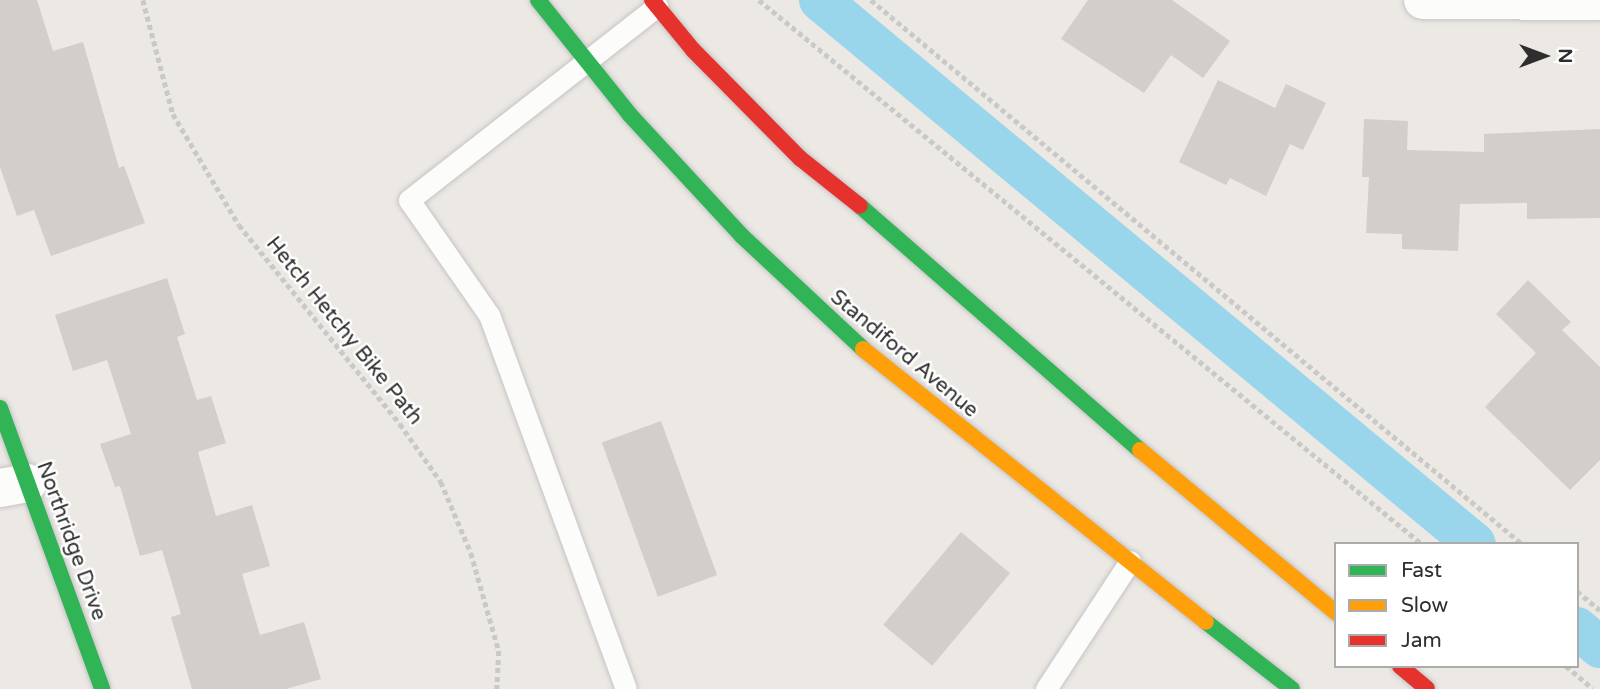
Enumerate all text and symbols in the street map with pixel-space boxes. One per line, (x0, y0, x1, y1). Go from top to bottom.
north arrow (1509, 21, 1579, 91)
text: N (1554, 48, 1576, 64)
street label: Hetch Hetchy Bike Path (260, 232, 428, 430)
street label: Standiford Avenue (825, 285, 983, 423)
street label: Northridge Drive (31, 458, 111, 624)
legend (1334, 542, 1579, 668)
text: Fast (1401, 558, 1442, 583)
text: Slow (1401, 593, 1448, 618)
text: Jam (1401, 628, 1442, 653)

